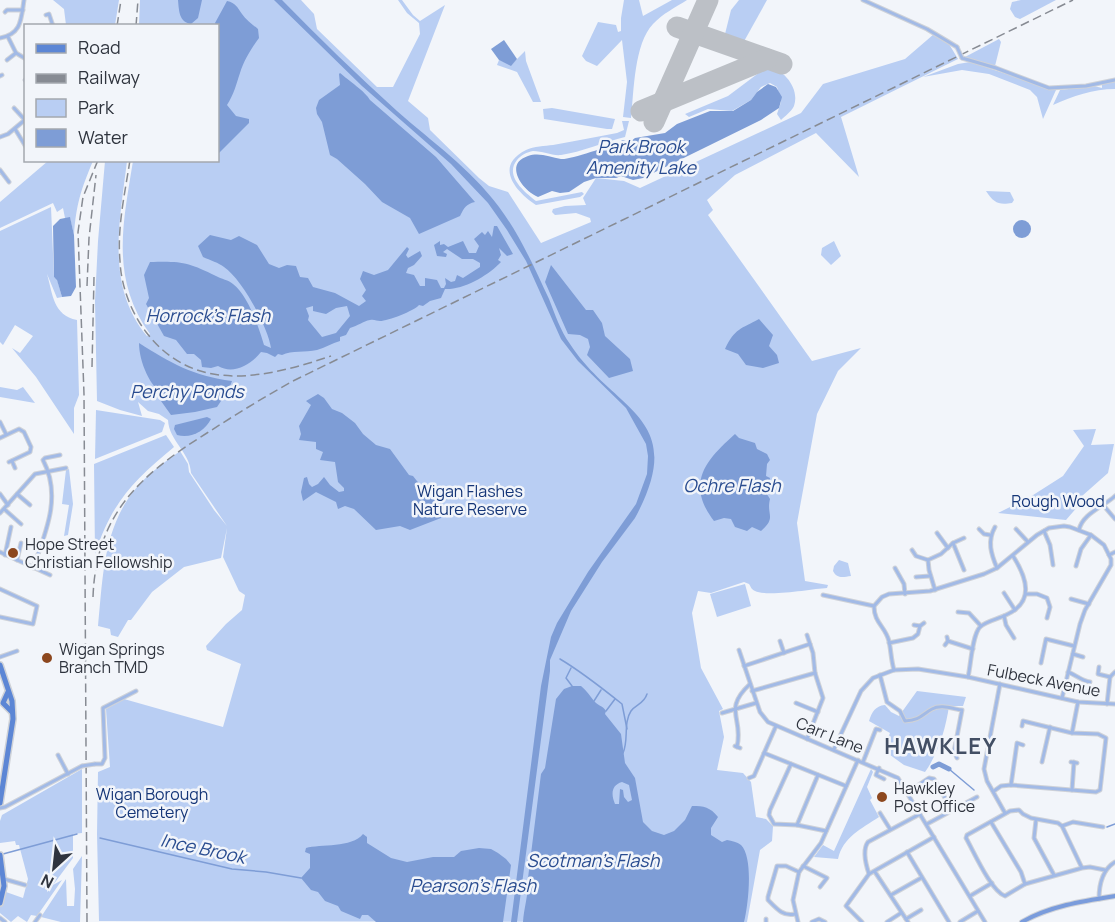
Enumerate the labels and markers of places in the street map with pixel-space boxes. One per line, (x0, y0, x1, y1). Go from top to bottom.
place label: Hope Street Christian Fellowship (25, 533, 172, 573)
marker: Hope Street Christian Fellowship (6, 546, 20, 560)
place label: Wigan Springs Branch TMD (59, 638, 165, 678)
marker: Wigan Springs Branch TMD (40, 651, 54, 665)
place label: Hawkley Post Office (894, 777, 975, 817)
marker: Hawkley Post Office (875, 790, 889, 804)

